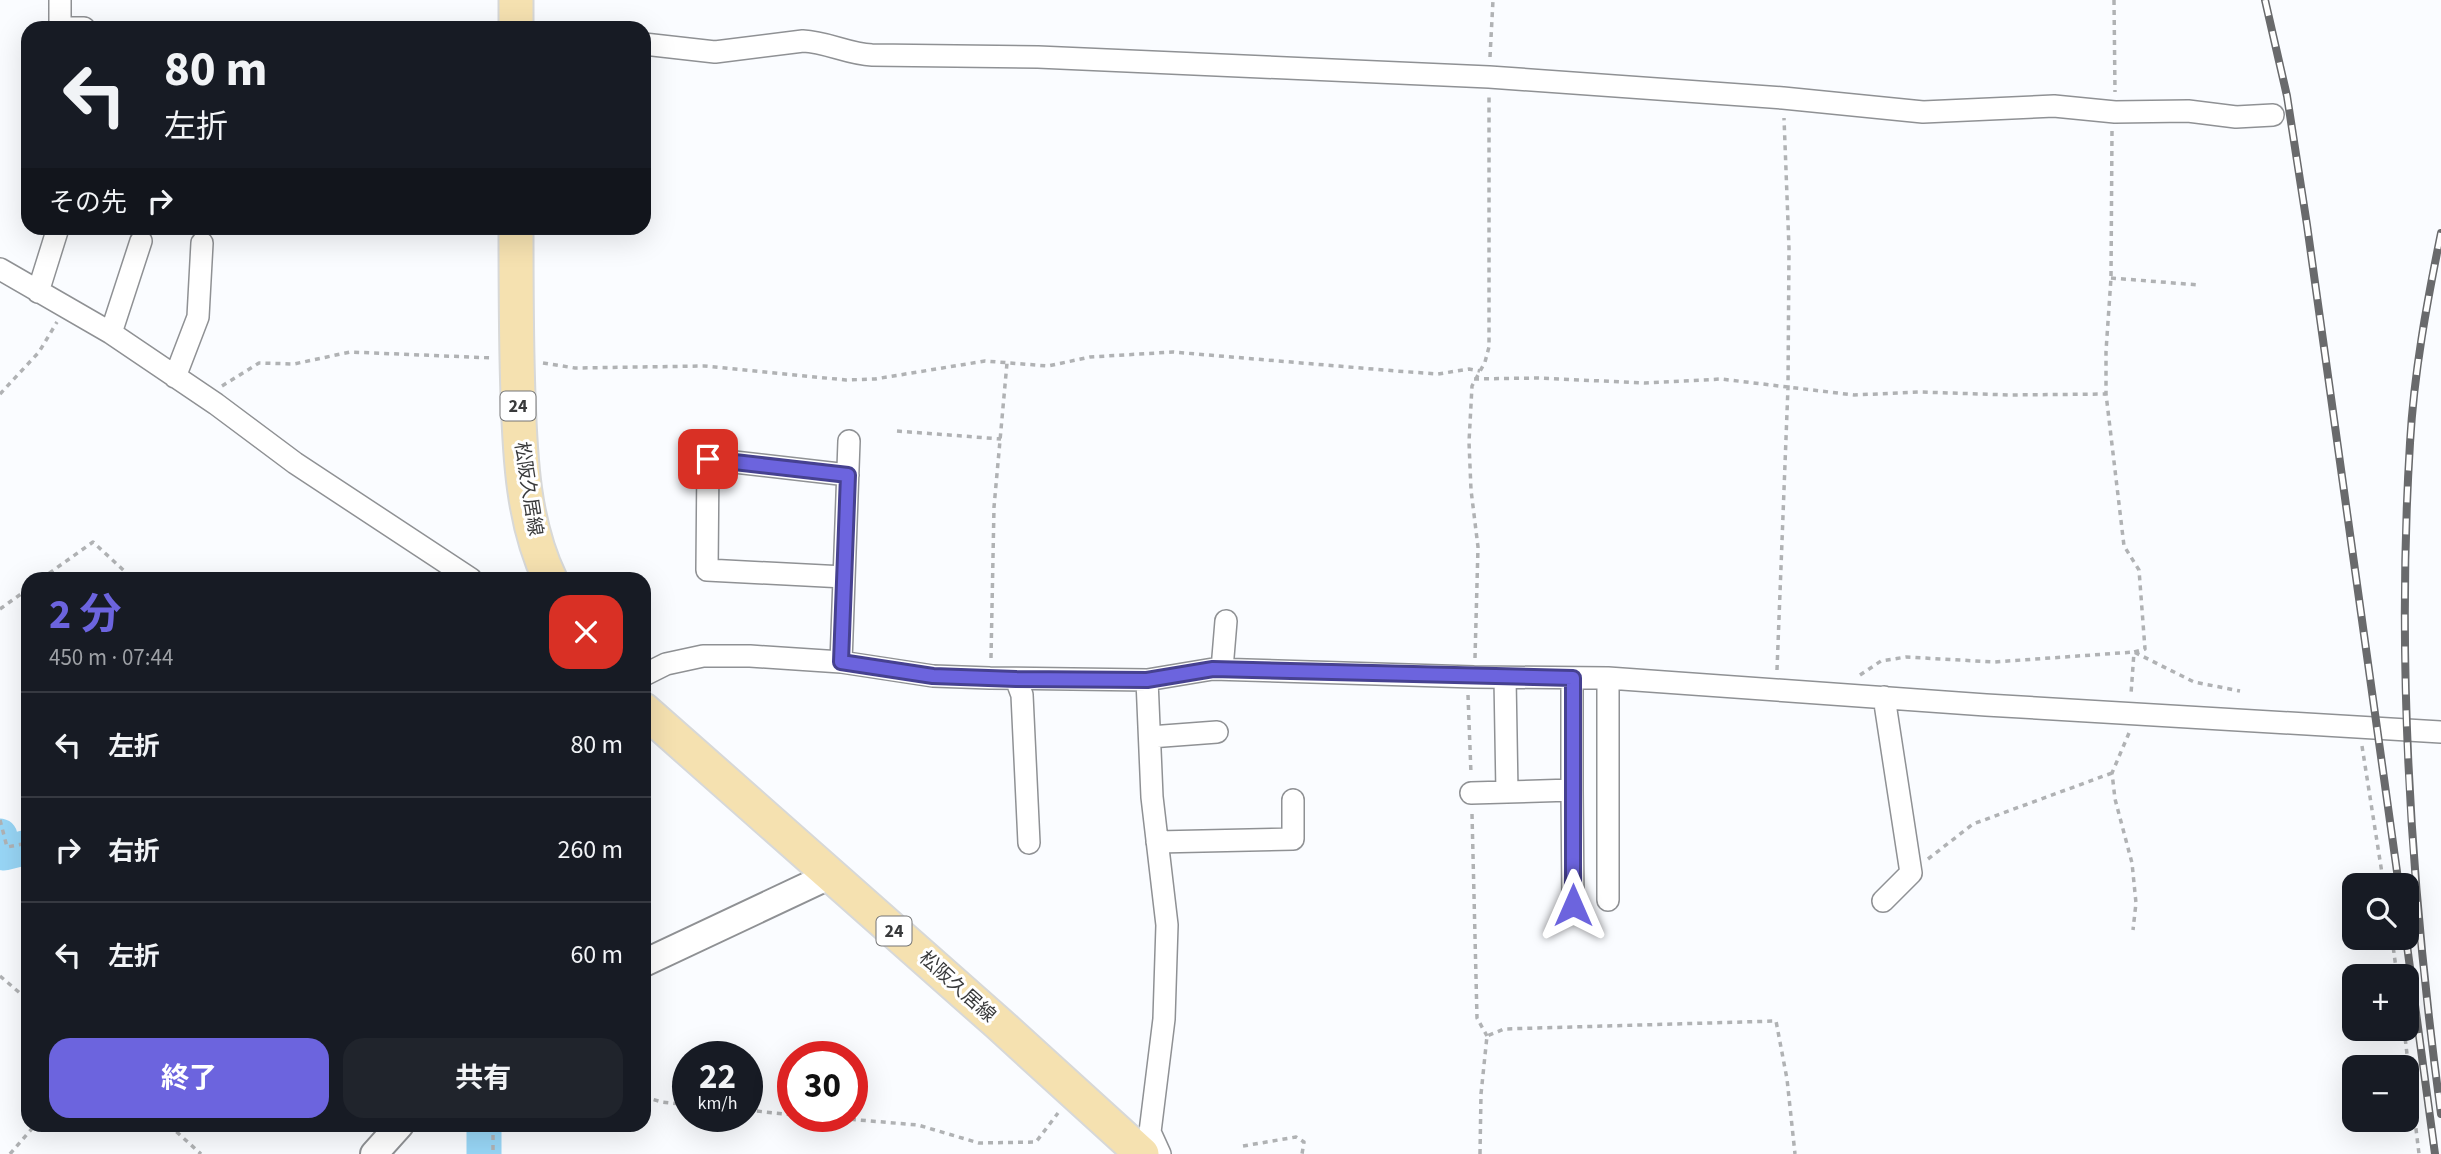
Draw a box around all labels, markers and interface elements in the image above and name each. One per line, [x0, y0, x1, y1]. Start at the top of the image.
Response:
text: 80 m [164, 35, 268, 105]
icon: left [49, 49, 140, 140]
text: 左折 [164, 104, 228, 150]
icon: right [141, 182, 179, 220]
text: その先 [49, 184, 127, 221]
road number: 24 [500, 392, 536, 420]
pin [678, 429, 738, 489]
street label: 松阪久居線 [507, 440, 549, 538]
icon: arrive [689, 440, 727, 478]
text: 2 分 [49, 585, 122, 645]
button: close [549, 595, 623, 669]
text: 450 m · 07:44 [49, 641, 173, 674]
icon: left [49, 726, 87, 764]
text: 80 m [570, 726, 623, 763]
text: 左折 [108, 728, 160, 765]
icon: right [49, 831, 87, 869]
text: 260 m [557, 831, 623, 868]
text: 右折 [108, 833, 160, 870]
position arrow [1536, 868, 1610, 942]
map controls [2342, 873, 2419, 1132]
button: search [2342, 873, 2419, 950]
road number: 24 [876, 916, 912, 946]
icon: left [49, 936, 87, 974]
text: 60 m [570, 936, 623, 973]
text: 左折 [108, 938, 160, 975]
street label: 松阪久居線 [913, 945, 1001, 1029]
button: + [2342, 964, 2419, 1041]
button: 終了 [49, 1038, 329, 1118]
button: 共有 [343, 1038, 623, 1118]
speed limit sign: 30 [777, 1041, 868, 1132]
text: 22 [699, 1052, 736, 1102]
button: − [2342, 1055, 2419, 1132]
text: km/h [698, 1091, 737, 1116]

